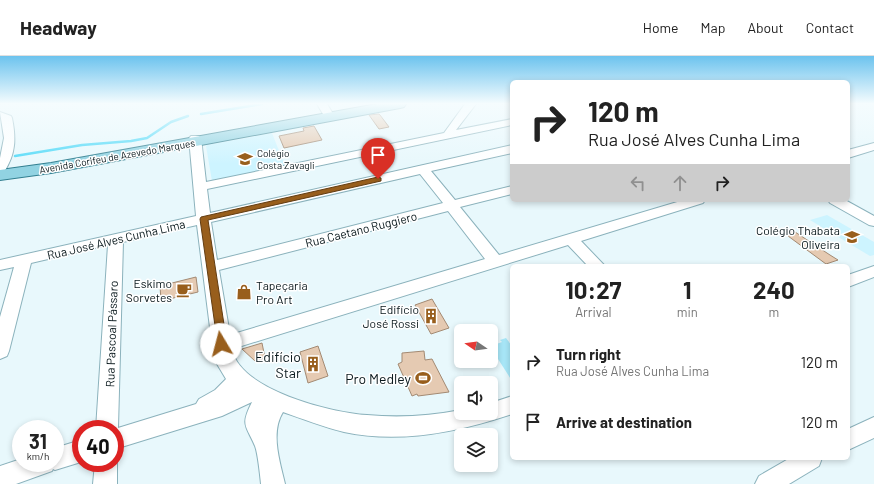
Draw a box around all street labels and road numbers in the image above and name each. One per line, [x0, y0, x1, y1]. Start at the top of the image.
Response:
street label: Avenida Corifeu de Azevedo Marques [38, 136, 196, 176]
street label: Rua Caetano Ruggiero [304, 208, 418, 250]
street label: Rua José Alves Cunha Lima [46, 216, 186, 262]
street label: Rua Pascoal Pássaro [102, 280, 120, 388]

